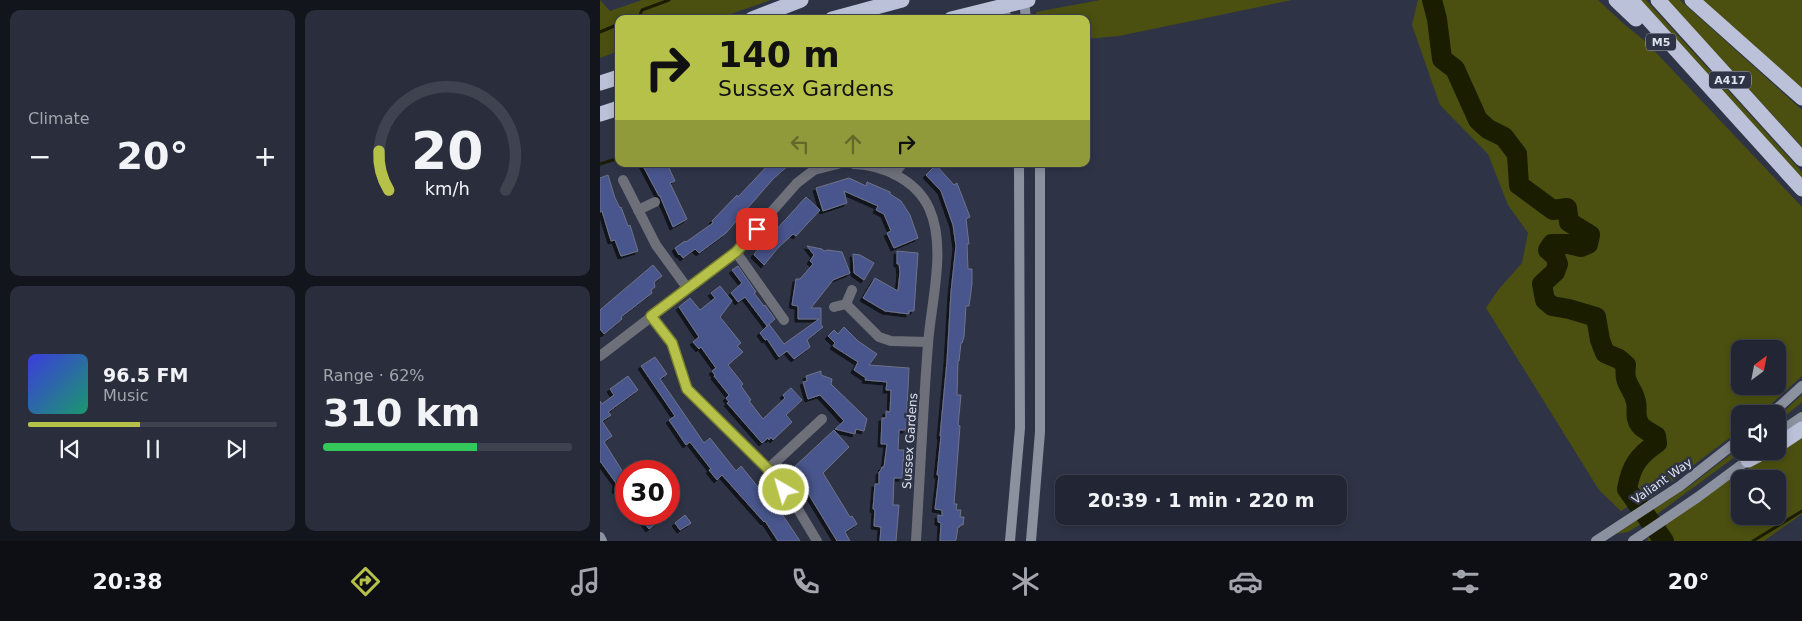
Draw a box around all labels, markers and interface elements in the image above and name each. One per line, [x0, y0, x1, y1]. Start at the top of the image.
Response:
road number: M5 [1646, 34, 1676, 51]
icon: right [635, 35, 700, 100]
text: 140 m [718, 35, 840, 75]
road number: A417 [1709, 72, 1751, 88]
text: Sussex Gardens [718, 76, 894, 101]
text: Climate [28, 109, 90, 128]
text: 20 [411, 121, 484, 181]
icon: left [786, 130, 814, 158]
icon: ahead [839, 130, 867, 158]
icon: right [892, 130, 920, 158]
text: 20° [117, 134, 188, 178]
text: − [28, 140, 51, 173]
text: + [254, 140, 277, 173]
text: km/h [425, 178, 470, 199]
pin [736, 208, 778, 250]
icon: arrive [743, 215, 771, 243]
north arrow [1731, 340, 1786, 395]
map controls [1731, 340, 1786, 525]
text: 96.5 FM [103, 364, 188, 386]
text: Range · 62% [323, 366, 425, 385]
text: Music [103, 386, 149, 405]
text: 310 km [323, 391, 480, 435]
street label: Sussex Gardens [900, 393, 920, 489]
button: sound [1731, 405, 1786, 460]
icon: previous [56, 435, 84, 463]
icon: pause [139, 435, 167, 463]
icon: next [222, 435, 250, 463]
street label: Valiant Way [1629, 455, 1695, 507]
speed limit sign: 30 [615, 460, 680, 525]
position arrow [757, 463, 809, 515]
button: search [1731, 470, 1786, 525]
text: 20:39 · 1 min · 220 m [1087, 489, 1315, 511]
icon: directions [348, 564, 383, 599]
icon: music [568, 564, 603, 599]
icon: phone [788, 564, 823, 599]
icon: climate [1008, 564, 1043, 599]
icon: car [1228, 564, 1263, 599]
icon: filters [1448, 564, 1483, 599]
text: 20:38 [93, 569, 163, 594]
text: 20° [1668, 569, 1709, 594]

